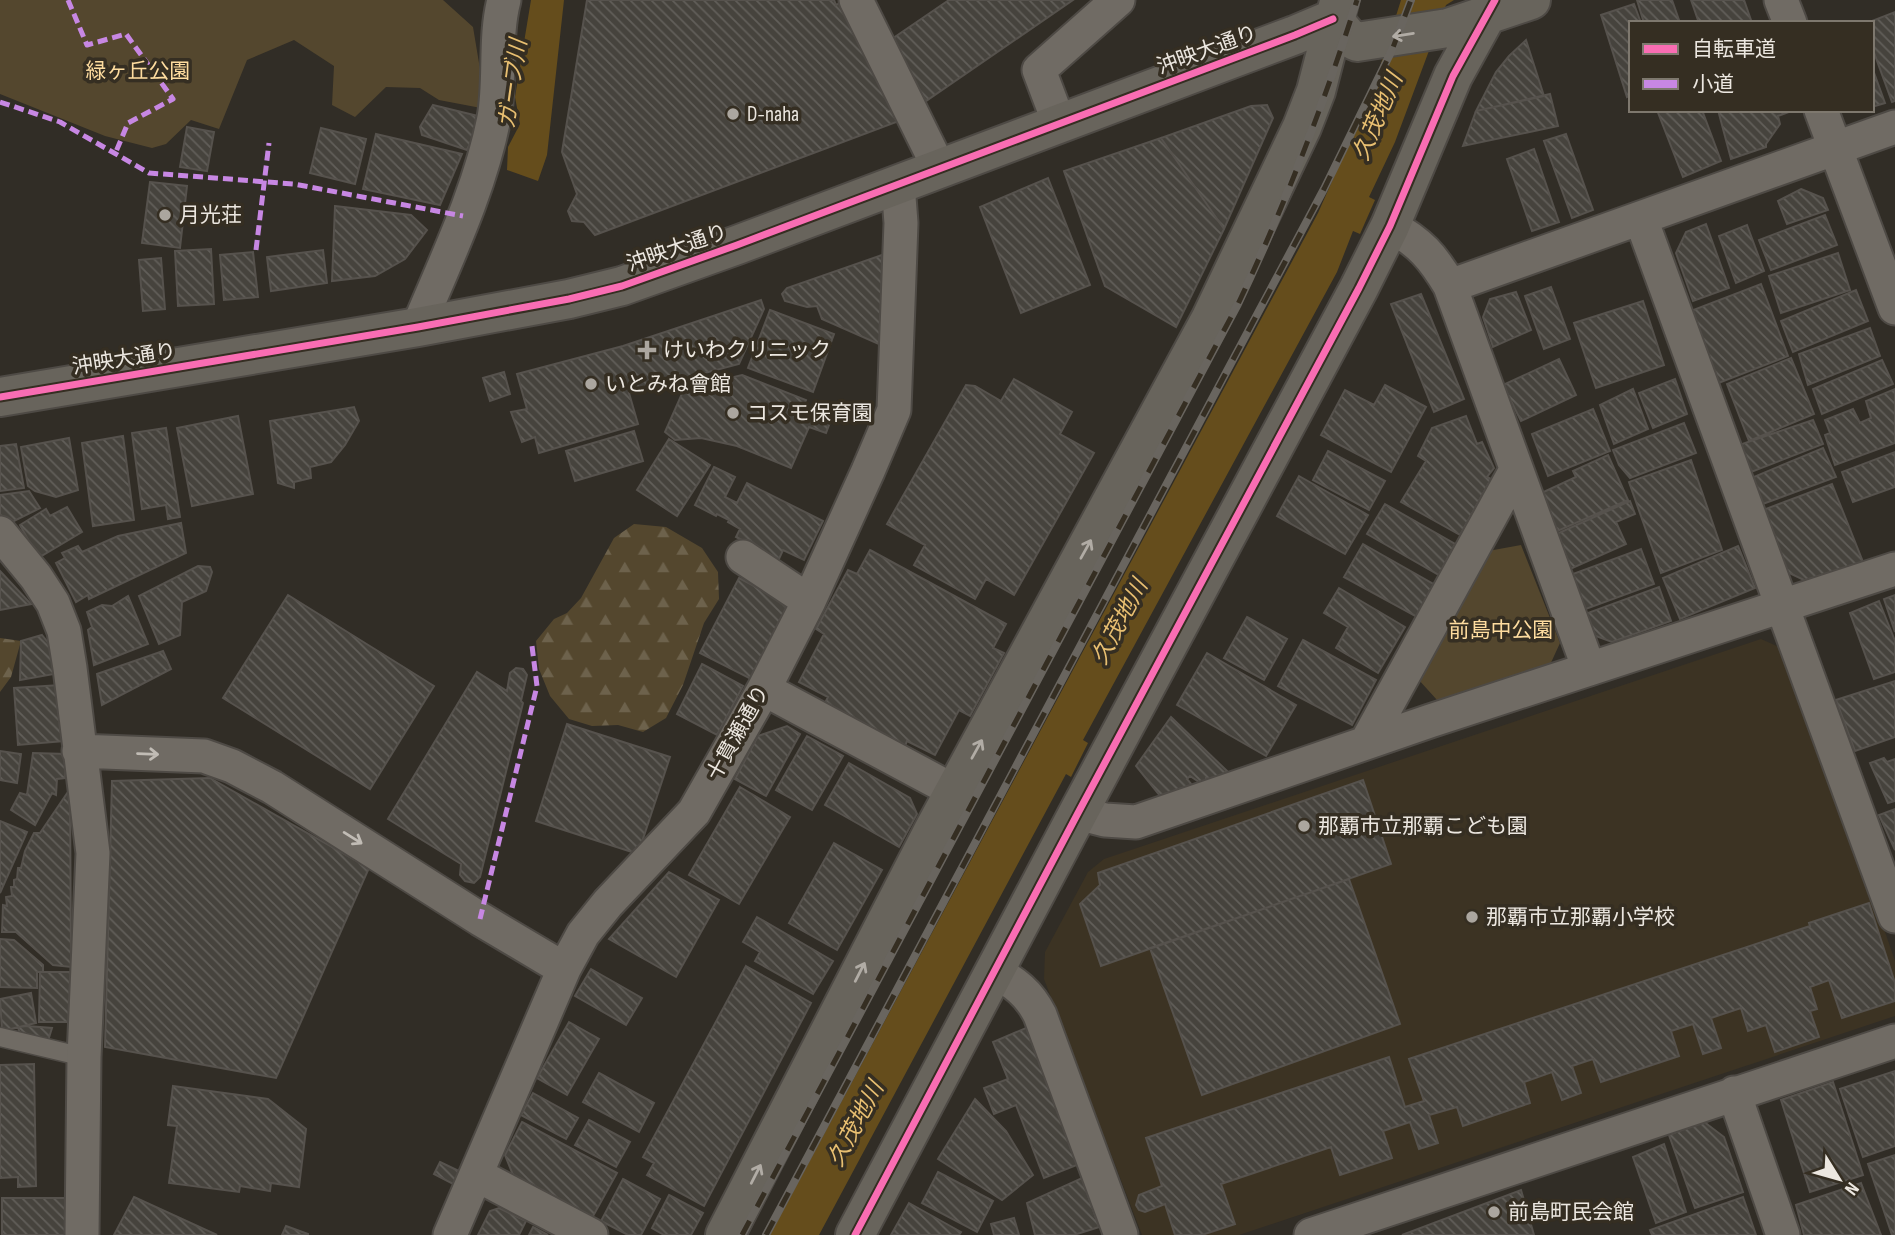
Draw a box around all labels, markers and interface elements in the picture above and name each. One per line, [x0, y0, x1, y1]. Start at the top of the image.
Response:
street label: 沖映大通り [1153, 20, 1261, 80]
legend [1629, 21, 1874, 112]
one-way arrow [1392, 29, 1415, 42]
water label: ガーブ川 [493, 34, 534, 131]
text: 自転車道 [1692, 37, 1776, 62]
park label: 緑ヶ丘公園 [86, 59, 191, 84]
water label: 久茂地川 [1347, 66, 1410, 165]
text: 小道 [1692, 72, 1734, 97]
place label: D-naha [747, 102, 799, 127]
marker: D-naha [725, 106, 741, 122]
place label: 月光荘 [179, 203, 242, 228]
marker: 月光荘 [157, 207, 173, 223]
street label: 沖映大通り [623, 219, 731, 277]
street label: 沖映大通り [70, 338, 178, 380]
place label: けいわクリニック [663, 338, 831, 363]
marker: けいわクリニック [637, 340, 657, 360]
place label: いとみね會館 [605, 372, 731, 397]
marker: いとみね會館 [583, 376, 599, 392]
place label: コスモ保育園 [747, 401, 873, 426]
marker: コスモ保育園 [725, 405, 741, 421]
one-way arrow [1079, 540, 1093, 560]
water label: 久茂地川 [1086, 572, 1155, 669]
park label: 前島中公園 [1449, 618, 1554, 643]
street label: 十貫瀬通り [702, 681, 774, 785]
one-way arrow [971, 739, 984, 760]
one-way arrow [136, 747, 159, 760]
place label: 那覇市立那覇こども園 [1318, 814, 1528, 839]
marker: 那覇市立那覇こども園 [1296, 818, 1312, 834]
one-way arrow [343, 831, 362, 846]
place label: 那覇市立那覇小学校 [1486, 905, 1675, 930]
marker: 那覇市立那覇小学校 [1464, 909, 1480, 925]
one-way arrow [854, 962, 868, 983]
water label: 久茂地川 [822, 1074, 891, 1171]
north arrow [1804, 1144, 1874, 1214]
one-way arrow [750, 1164, 763, 1185]
text: N [1839, 1177, 1864, 1199]
place label: 前島町民会館 [1508, 1200, 1634, 1225]
marker: 前島町民会館 [1486, 1204, 1502, 1220]

